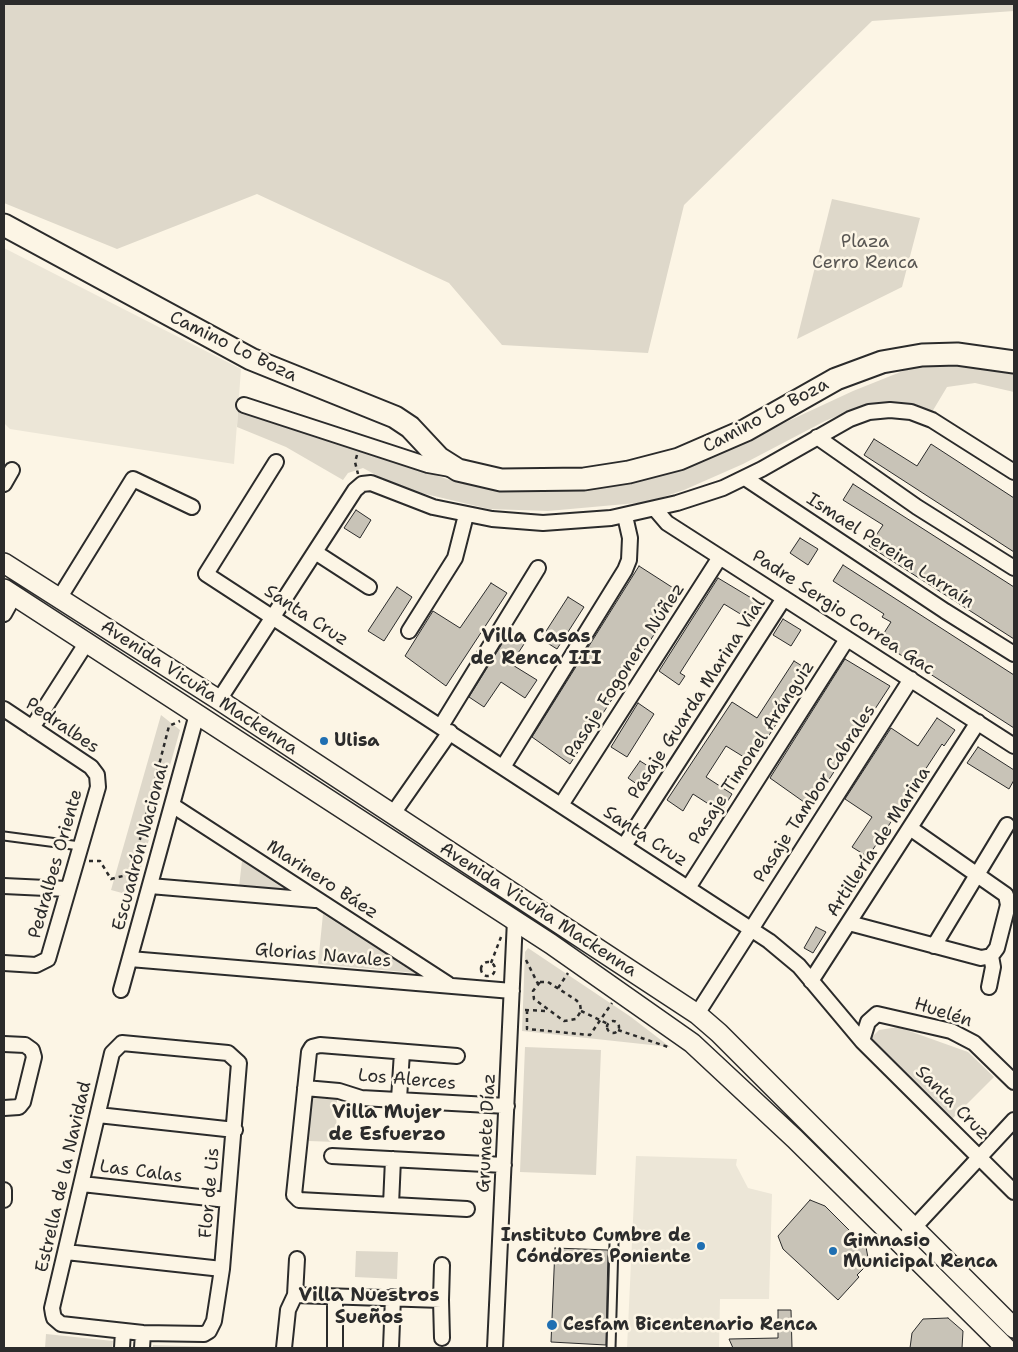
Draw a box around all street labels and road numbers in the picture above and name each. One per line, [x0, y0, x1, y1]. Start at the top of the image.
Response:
street label: Camino Lo Boza [166, 307, 300, 387]
street label: Camino Lo Boza [700, 374, 832, 458]
street label: Ismael Pereira Larraín [802, 489, 978, 613]
street label: Padre Sergio Correa Gac [748, 546, 938, 680]
street label: Pasaje Fogonero Núñez [560, 579, 690, 763]
street label: Santa Cruz [260, 581, 352, 651]
street label: Pasaje Guarda Marina Vial [624, 594, 770, 804]
street label: Avenida Vicuña Mackenna [96, 616, 302, 760]
street label: Pasaje Timonel Aránguiz [684, 657, 820, 849]
street label: Pedralbes [21, 693, 103, 759]
street label: Pasaje Tambor Cabrales [749, 701, 881, 887]
street label: Escuadrón Nacional [108, 761, 174, 933]
street label: Artillería de Marina [822, 763, 936, 921]
street label: Pedralbes Oriente [24, 787, 88, 941]
street label: Santa Cruz [599, 802, 691, 872]
street label: Marinero Báez [262, 836, 382, 924]
street label: Avenida Vicuña Mackenna [435, 838, 641, 982]
street label: Glorias Navales [254, 939, 392, 973]
street label: Huelén [911, 994, 975, 1032]
street label: Santa Cruz [910, 1061, 994, 1145]
street label: Los Alerces [357, 1065, 457, 1095]
street label: Grumete Díaz [473, 1073, 501, 1193]
street label: Estrella de la Navidad [32, 1079, 96, 1275]
street label: Flor de Lis [195, 1147, 225, 1239]
street label: Las Calas [98, 1156, 184, 1188]

